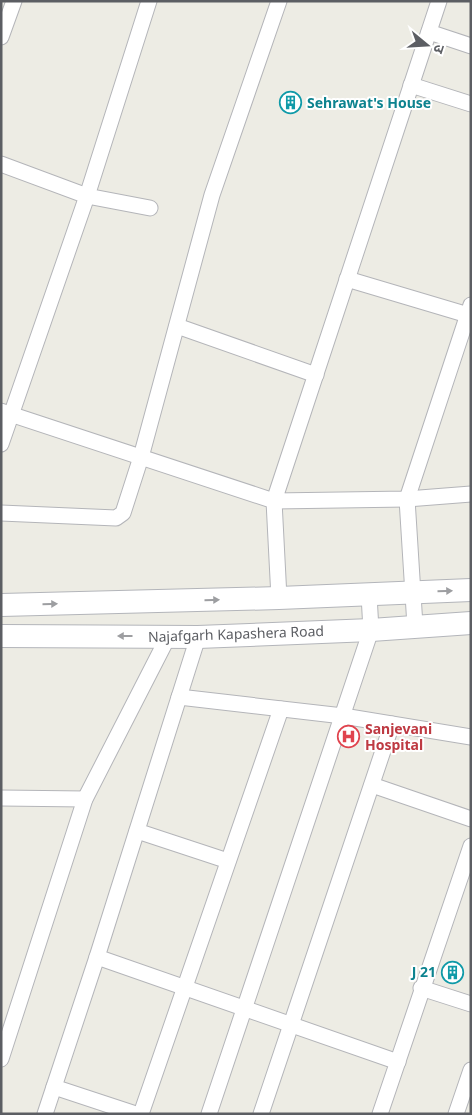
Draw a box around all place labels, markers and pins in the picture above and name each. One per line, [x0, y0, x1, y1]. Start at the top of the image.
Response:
building icon: Sehrawat's House [279, 91, 303, 115]
place label: Sehrawat's House [307, 93, 431, 112]
place label: Sanjevani Hospital [365, 719, 432, 754]
hospital icon: Sanjevani Hospital [337, 725, 361, 749]
building icon: J 21 [440, 960, 464, 984]
place label: J 21 [410, 962, 436, 981]

